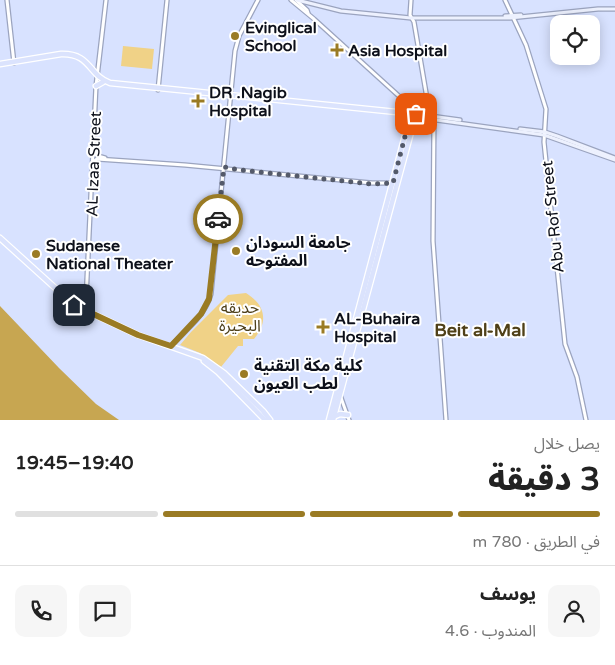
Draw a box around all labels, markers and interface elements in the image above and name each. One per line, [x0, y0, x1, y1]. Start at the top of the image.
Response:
map controls [550, 15, 600, 65]
button: locate [550, 15, 600, 65]
place label: Evinglical School [245, 18, 317, 56]
marker: Evinglical School [229, 30, 241, 42]
place label: Asia Hospital [348, 41, 447, 61]
marker: Asia Hospital [330, 43, 344, 57]
place label: DR .Nagib Hospital [209, 83, 287, 121]
pin [395, 93, 437, 135]
marker: DR .Nagib Hospital [191, 94, 205, 108]
icon: bag [402, 100, 430, 128]
street label: AL Izaa Street [82, 111, 106, 217]
street label: Abu Rof Street [537, 160, 569, 274]
courier [193, 194, 243, 244]
icon: car [204, 205, 232, 233]
place label: جامعة السودان المفتوحه [246, 233, 351, 271]
place label: Sudanese National Theater [46, 236, 174, 274]
marker: جامعة السودان المفتوحه [230, 245, 242, 257]
marker: Sudanese National Theater [30, 248, 42, 260]
pin [53, 284, 95, 326]
icon: home [60, 291, 88, 319]
park label: حديقه البحيرة [219, 298, 261, 336]
place label: AL-Buhaira Hospital [334, 309, 420, 347]
district label: Beit al-Mal [434, 319, 526, 341]
marker: AL-Buhaira Hospital [316, 320, 330, 334]
place label: كلية مكة التقنية لطب العيون [254, 356, 363, 394]
marker: كلية مكة التقنية لطب العيون [238, 368, 250, 380]
text: يصل خلال [534, 434, 600, 454]
text: 19:40–19:45 [15, 452, 133, 474]
text: 3 دقيقة [488, 461, 600, 499]
text: في الطريق · 780 m [473, 532, 600, 552]
text: يوسف [480, 583, 536, 605]
button: phone [15, 585, 67, 637]
button: chat [79, 585, 131, 637]
button: person [548, 585, 600, 637]
text: المندوب · 4.6 [445, 621, 536, 641]

